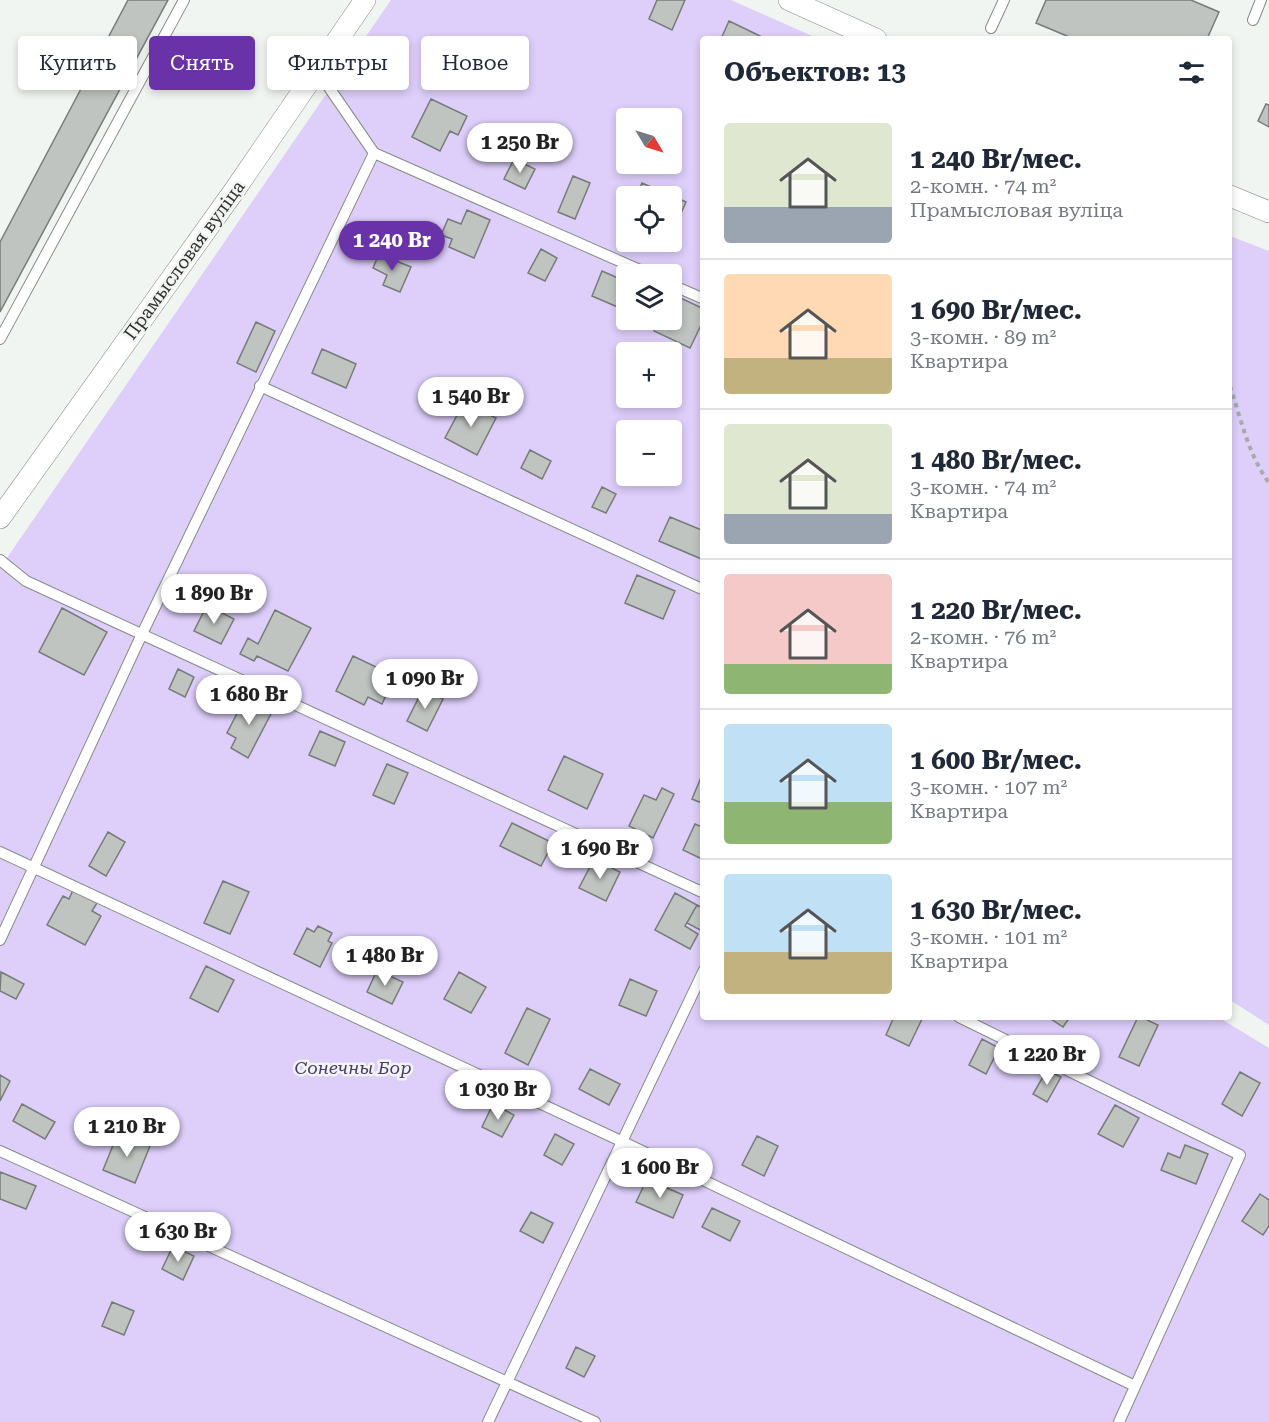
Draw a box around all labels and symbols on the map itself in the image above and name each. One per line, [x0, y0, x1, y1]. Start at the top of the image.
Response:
north arrow [616, 108, 682, 174]
pin: 1 250 Br [458, 123, 582, 174]
street label: Прамысловая вуліца [119, 176, 249, 344]
pin: 1 240 Br [330, 221, 454, 272]
pin: 1 540 Br [409, 377, 533, 428]
pin: 1 890 Br [152, 574, 276, 625]
pin: 1 090 Br [363, 659, 487, 710]
pin: 1 680 Br [187, 675, 311, 726]
pin: 1 690 Br [538, 829, 662, 880]
pin: 1 480 Br [323, 936, 447, 987]
pin: 1 220 Br [985, 1035, 1109, 1086]
park label: Сонечны Бор [295, 1057, 411, 1078]
pin: 1 030 Br [436, 1070, 560, 1121]
pin: 1 210 Br [65, 1107, 189, 1158]
pin: 1 600 Br [598, 1148, 722, 1199]
pin: 1 630 Br [116, 1212, 240, 1263]

